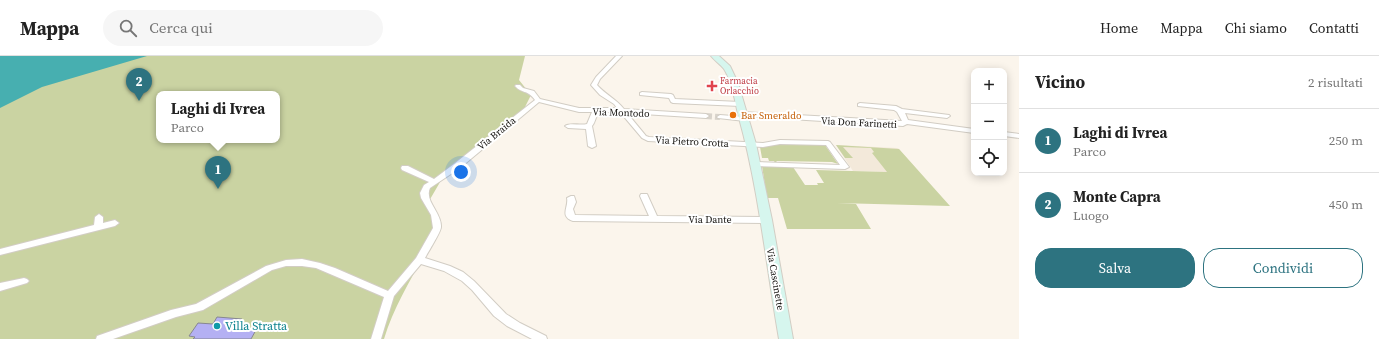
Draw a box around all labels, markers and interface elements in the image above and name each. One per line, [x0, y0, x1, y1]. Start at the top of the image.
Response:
search box [103, 10, 383, 46]
text: Mappa [20, 15, 79, 41]
icon: search [117, 17, 139, 39]
text: Cerca qui [149, 17, 213, 38]
text: Home [1100, 18, 1138, 38]
text: Mappa [1160, 18, 1203, 38]
text: Chi siamo [1225, 18, 1287, 38]
text: Contatti [1309, 18, 1359, 38]
pin: 2 [126, 68, 152, 101]
map controls [971, 68, 1007, 176]
button: + [971, 68, 1007, 104]
text: Vicino [1035, 70, 1085, 94]
text: 2 risultati [1308, 74, 1363, 91]
place label: Farmacia Orlacchio [720, 75, 759, 97]
marker: Farmacia Orlacchio [707, 81, 717, 91]
popup [156, 91, 280, 143]
text: Laghi di Ivrea [171, 98, 265, 119]
button: − [971, 104, 1007, 140]
street label: Via Montodo [592, 105, 650, 120]
place label: Bar Smeraldo [741, 109, 802, 122]
marker: Bar Smeraldo [728, 110, 738, 120]
street label: Via Braida [474, 113, 519, 153]
street label: Via Don Farinetti [821, 114, 897, 131]
text: Parco [171, 119, 204, 136]
text: Laghi di Ivrea [1073, 122, 1167, 143]
text: 1 [1044, 132, 1052, 149]
text: 250 m [1329, 132, 1363, 149]
street label: Via Pietro Crotta [655, 133, 730, 150]
button: locate [971, 140, 1007, 176]
text: Parco [1073, 143, 1106, 160]
pin: 1 [205, 156, 231, 189]
your location [451, 162, 471, 182]
text: Monte Capra [1073, 186, 1161, 207]
text: 2 [1044, 196, 1052, 213]
text: 450 m [1329, 196, 1363, 213]
text: Luogo [1073, 207, 1109, 224]
street label: Via Dante [688, 213, 732, 226]
street label: Via Cascinette [764, 247, 787, 311]
button: Salva [1035, 248, 1195, 288]
button: Condividi [1203, 248, 1363, 288]
place label: Villa Stratta [225, 318, 288, 334]
marker: Villa Stratta [212, 321, 222, 331]

